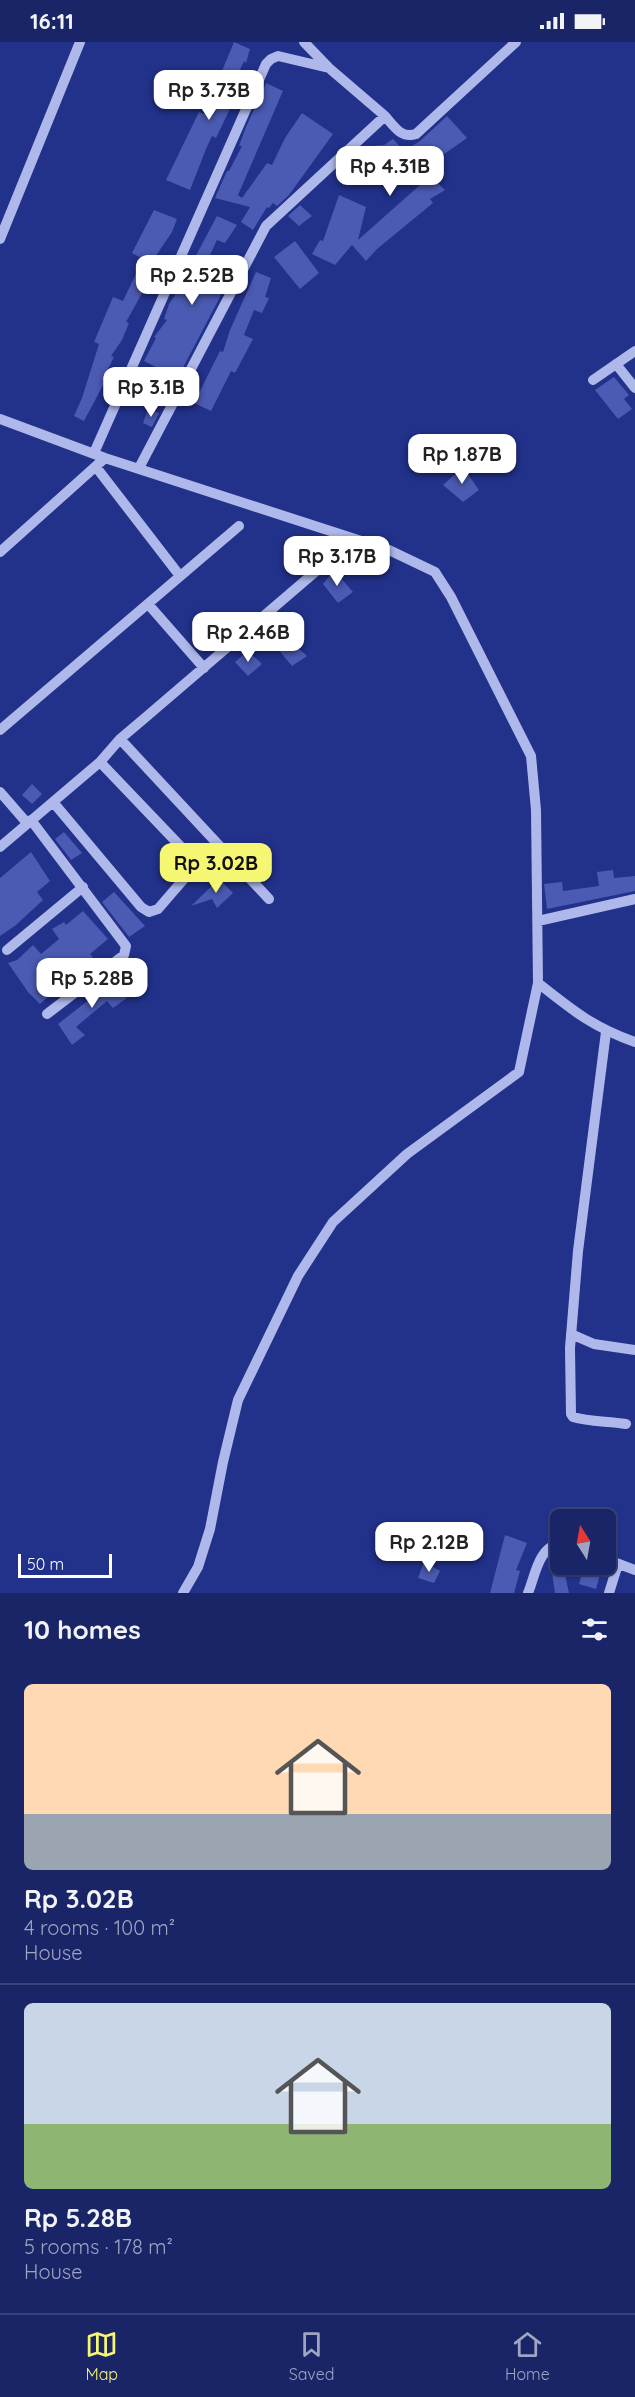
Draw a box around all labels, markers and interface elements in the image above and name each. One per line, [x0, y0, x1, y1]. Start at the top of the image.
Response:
text: 16:11 [30, 7, 74, 35]
pin: Rp 3.73B [147, 70, 271, 121]
text: Rp 3.73B [168, 77, 250, 102]
pin: Rp 4.31B [328, 146, 452, 197]
text: Rp 4.31B [350, 153, 430, 178]
pin: Rp 2.52B [130, 255, 254, 306]
text: Rp 2.52B [150, 262, 234, 287]
pin: Rp 3.1B [96, 367, 206, 418]
text: Rp 3.1B [117, 374, 185, 399]
pin: Rp 1.87B [400, 434, 524, 485]
text: Rp 1.87B [422, 441, 502, 466]
pin: Rp 3.17B [275, 536, 399, 587]
text: Rp 3.17B [298, 543, 376, 568]
pin: Rp 2.46B [186, 612, 310, 663]
text: Rp 2.46B [206, 619, 290, 644]
pin: Rp 3.02B [154, 843, 278, 894]
text: Rp 3.02B [174, 850, 258, 875]
pin: Rp 5.28B [30, 958, 154, 1009]
text: Rp 5.28B [50, 965, 134, 990]
north arrow [550, 1509, 616, 1575]
map controls [550, 1509, 616, 1575]
pin: Rp 2.12B [367, 1522, 491, 1573]
text: Rp 2.12B [389, 1529, 469, 1554]
scale bar [18, 1551, 112, 1578]
text: 50 m [27, 1554, 64, 1574]
text: 10 homes [24, 1613, 141, 1646]
icon: filters [578, 1613, 611, 1646]
icon: home [264, 1723, 372, 1831]
text: Rp 3.02B [24, 1882, 134, 1915]
text: 4 rooms · 100 m² [24, 1915, 175, 1940]
text: House [24, 1940, 83, 1965]
icon: home [264, 2042, 372, 2150]
text: Rp 5.28B [24, 2201, 132, 2234]
text: 5 rooms · 178 m² [24, 2234, 173, 2259]
text: House [24, 2259, 83, 2284]
tab: Map [85, 2328, 118, 2384]
tab: Saved [289, 2328, 334, 2384]
tab: Home [505, 2328, 550, 2384]

